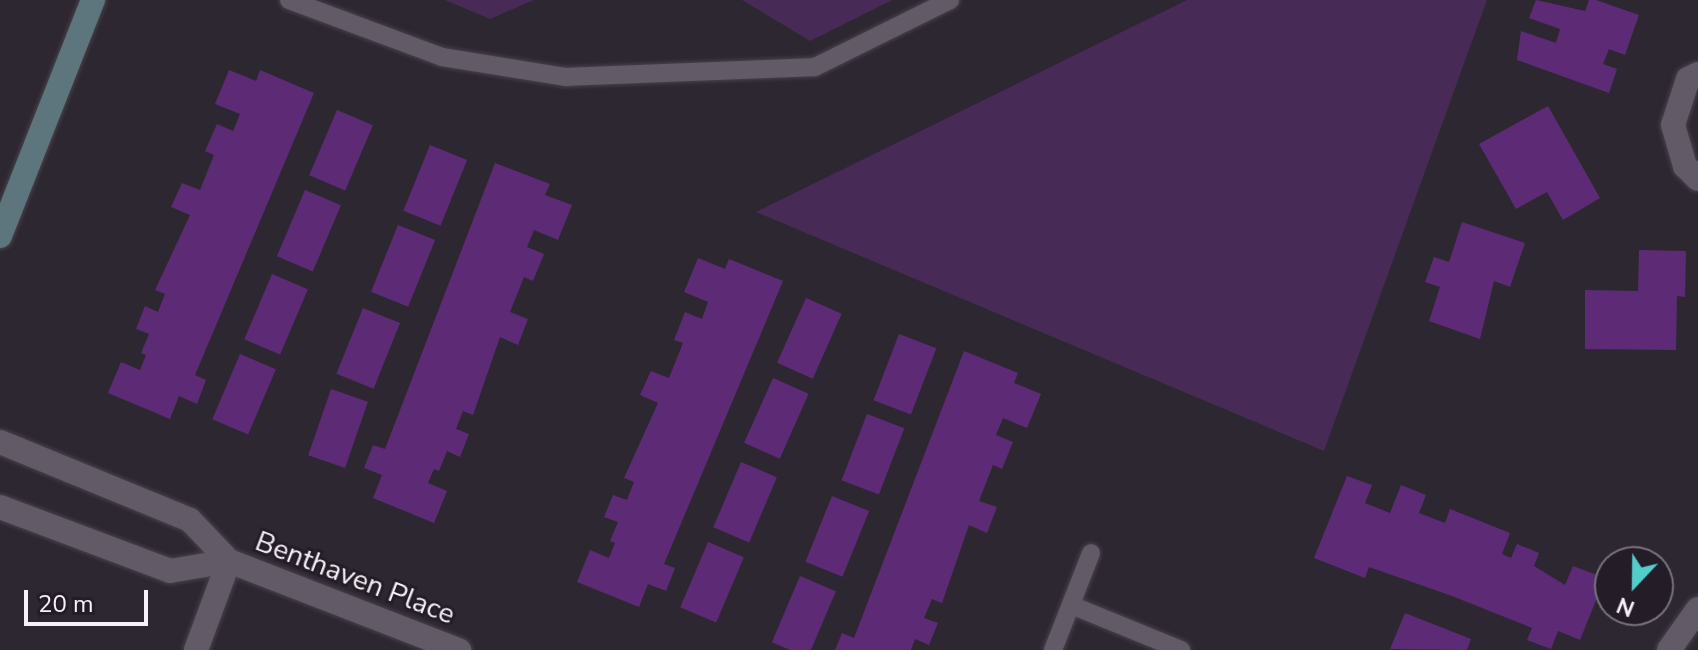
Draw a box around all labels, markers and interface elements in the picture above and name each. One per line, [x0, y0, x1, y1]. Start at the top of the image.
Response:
street label: Benthaven Place [251, 525, 459, 631]
north arrow [1594, 546, 1674, 626]
scale bar [28, 574, 152, 624]
text: 20 m [38, 588, 94, 620]
text: N [1613, 589, 1639, 623]

